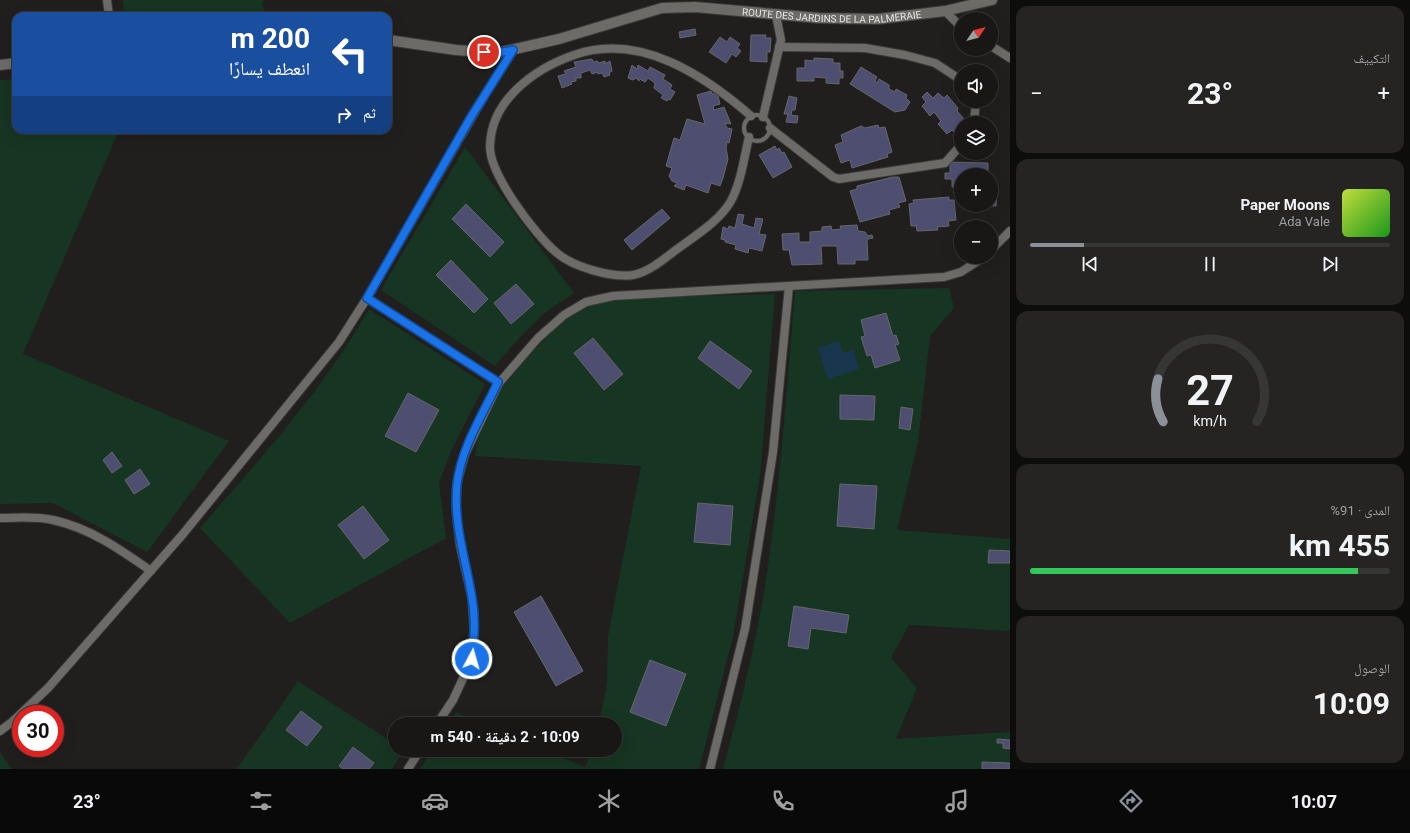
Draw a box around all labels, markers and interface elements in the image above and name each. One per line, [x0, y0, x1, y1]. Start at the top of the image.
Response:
street label: ROUTE DES JARDINS DE LA PALMERAIE [741, 6, 922, 25]
north arrow [954, 12, 998, 56]
map controls [954, 12, 998, 264]
text: 200 m [231, 22, 310, 55]
icon: left [324, 28, 376, 80]
pin [467, 35, 501, 69]
icon: arrive [473, 41, 495, 63]
text: التكييف [1354, 51, 1390, 66]
text: انعطف يسارًا [229, 58, 310, 79]
button: sound [954, 64, 998, 108]
text: 23° [1187, 76, 1233, 111]
text: − [1030, 81, 1043, 106]
text: + [1378, 81, 1390, 106]
icon: right [333, 104, 355, 126]
text: ثم [363, 104, 376, 122]
button: layers [954, 116, 998, 160]
button: + [954, 168, 998, 212]
text: Paper Moons [1240, 196, 1330, 214]
text: Ada Vale [1279, 214, 1330, 229]
button: − [954, 220, 998, 264]
icon: previous [1079, 253, 1101, 275]
icon: pause [1199, 253, 1221, 275]
icon: next [1319, 253, 1341, 275]
text: 27 [1186, 366, 1234, 415]
text: km/h [1193, 413, 1227, 429]
text: المدى · 91% [1331, 503, 1390, 518]
text: 455 km [1289, 528, 1390, 563]
position arrow [451, 638, 493, 680]
text: الوصول [1354, 661, 1390, 676]
text: 10:09 [1313, 686, 1390, 721]
speed limit sign: 30 [12, 705, 64, 757]
text: 10:09 · 2 دقيقة · 540 m [430, 728, 580, 746]
icon: filters [247, 787, 275, 815]
icon: car [421, 787, 449, 815]
icon: climate [595, 787, 623, 815]
icon: phone [769, 787, 797, 815]
icon: music [943, 787, 971, 815]
icon: directions [1117, 787, 1145, 815]
text: 23° [73, 791, 101, 812]
text: 10:07 [1291, 791, 1337, 812]

